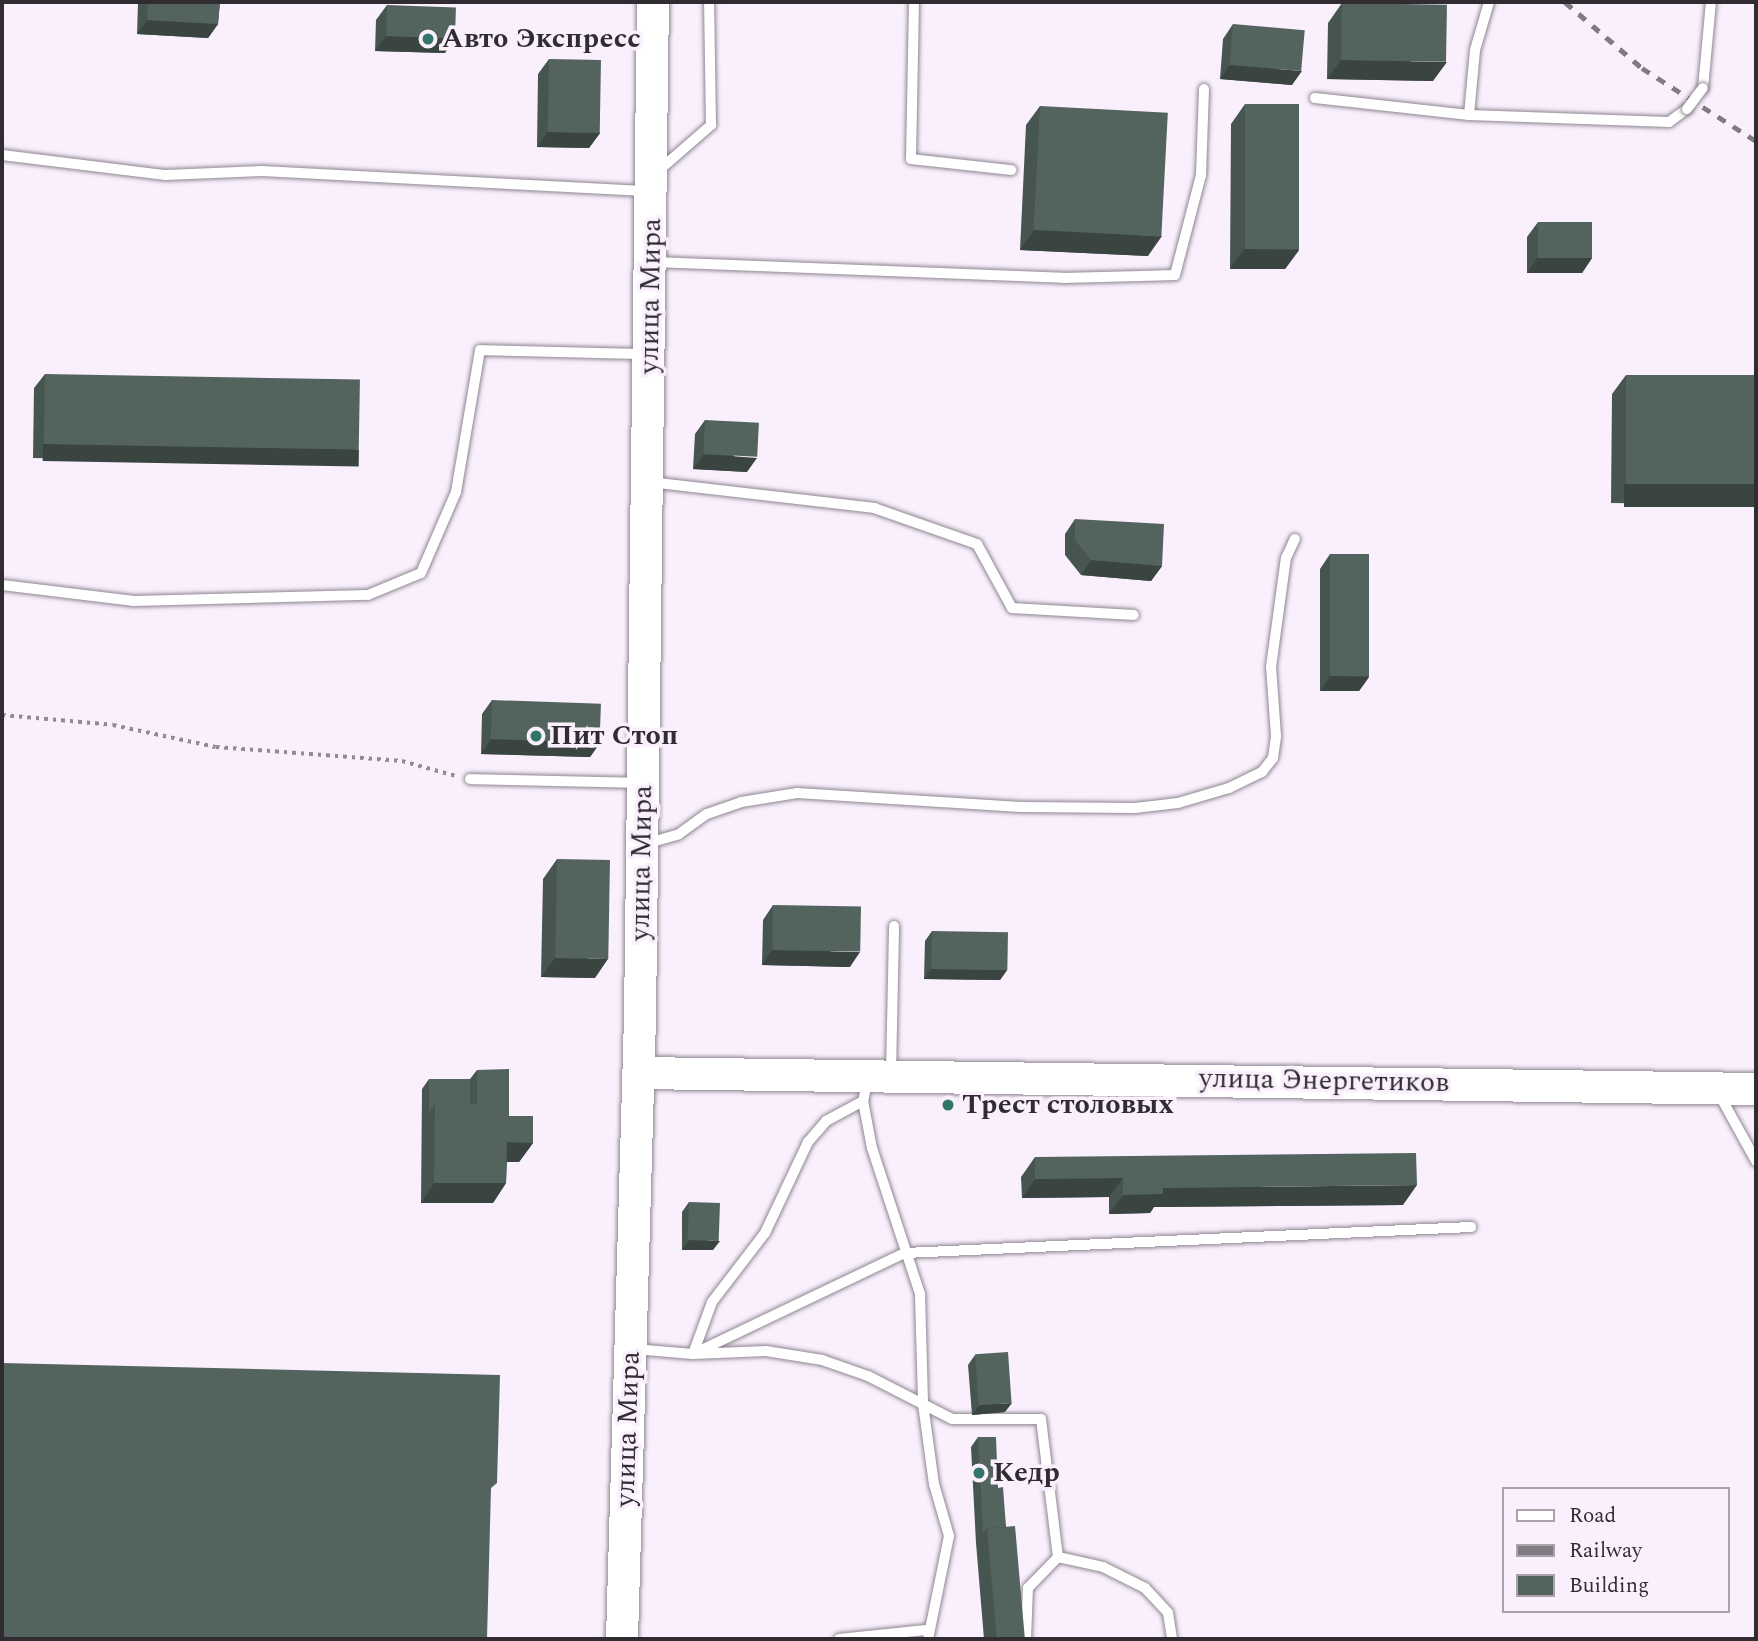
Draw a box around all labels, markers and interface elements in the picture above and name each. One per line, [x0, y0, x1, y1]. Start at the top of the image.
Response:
place label: Авто Экспресс [442, 22, 641, 56]
marker: Авто Экспресс [420, 31, 436, 47]
street label: улица Мира [633, 218, 669, 374]
place label: Пит Стоп [550, 719, 678, 753]
marker: Пит Стоп [528, 728, 544, 744]
street label: улица Мира [624, 785, 660, 941]
street label: улица Энергетиков [1199, 1062, 1449, 1100]
place label: Трест столовых [962, 1088, 1174, 1122]
marker: Трест столовых [940, 1097, 956, 1113]
street label: улица Мира [608, 1351, 648, 1507]
place label: Кедр [993, 1456, 1060, 1490]
marker: Кедр [971, 1465, 987, 1481]
legend [1502, 1487, 1730, 1613]
text: Road [1569, 1500, 1616, 1532]
text: Railway [1569, 1535, 1642, 1567]
text: Building [1569, 1570, 1649, 1602]

